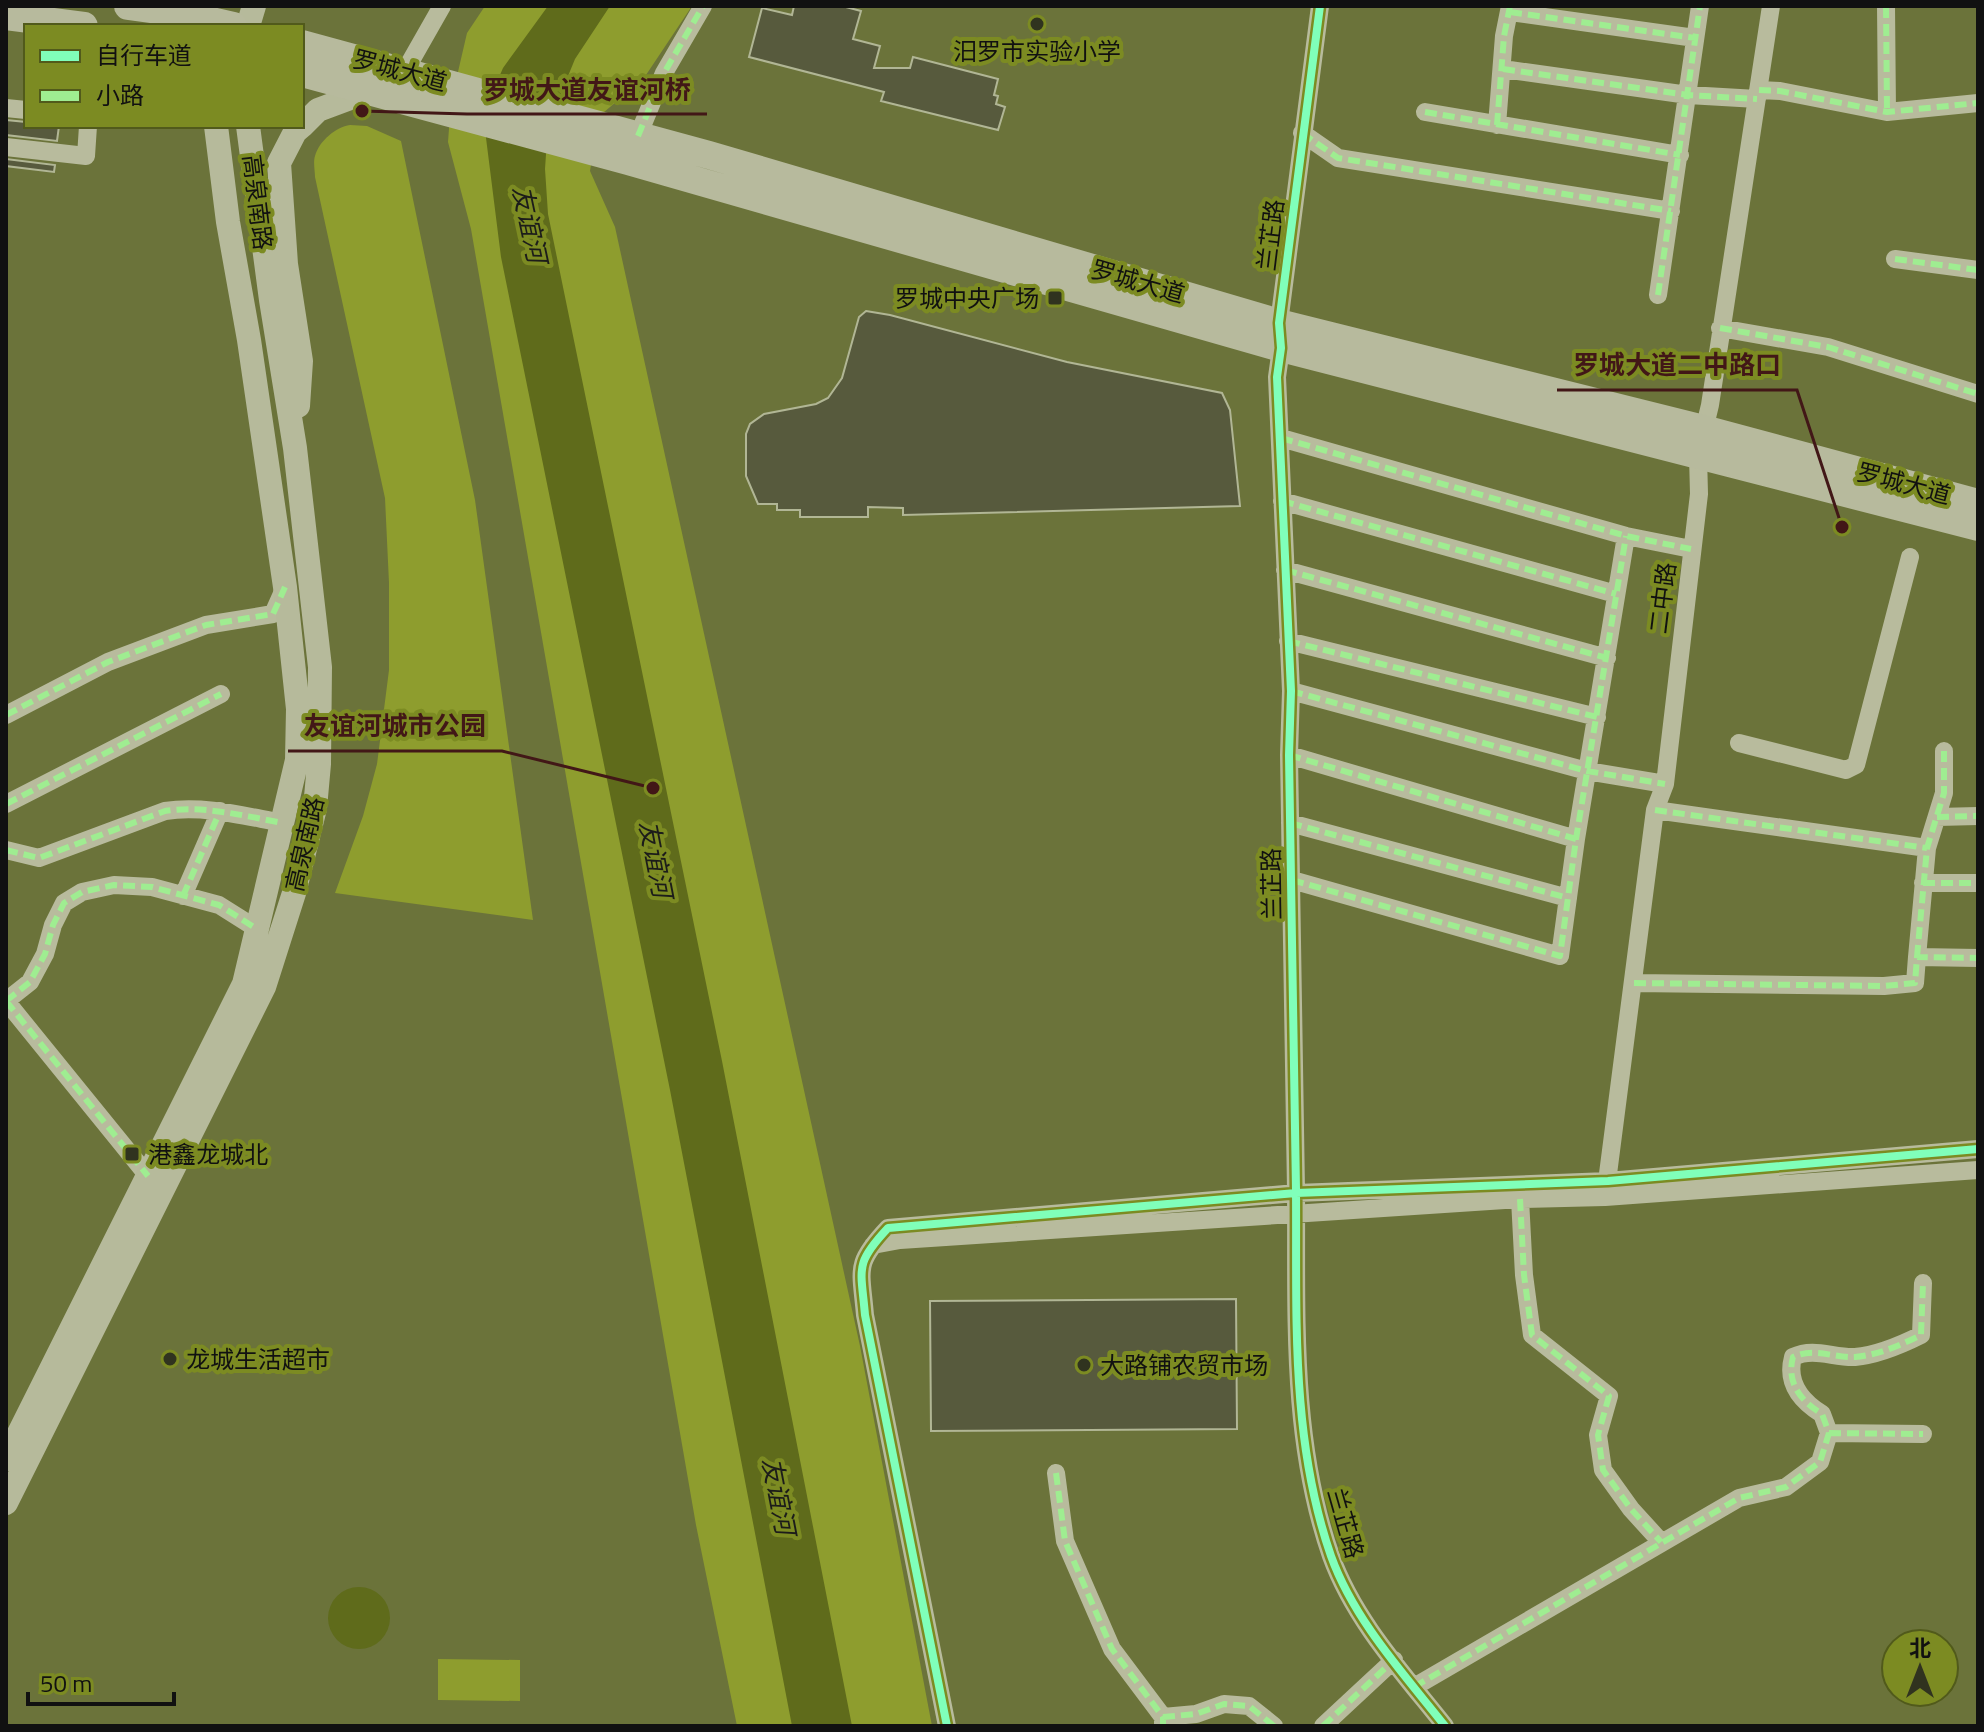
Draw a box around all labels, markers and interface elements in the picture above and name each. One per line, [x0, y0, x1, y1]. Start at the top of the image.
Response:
marker: 汨罗市实验小学 [1028, 15, 1046, 33]
legend [24, 24, 304, 128]
place label: 汨罗市实验小学 [953, 33, 1121, 69]
text: 自行车道 [96, 37, 192, 73]
street label: 罗城大道 [349, 40, 451, 100]
callout: 罗城大道友谊河桥 [467, 64, 707, 114]
text: 罗城大道友谊河桥 [483, 70, 691, 109]
text: 小路 [96, 77, 144, 113]
street label: 高泉南路 [234, 152, 282, 252]
water label: 友谊河 [503, 182, 558, 271]
street label: 兰芷路 [1248, 197, 1292, 273]
street label: 罗城大道 [1087, 250, 1189, 312]
place label: 罗城中央广场 [895, 280, 1039, 316]
marker: 罗城中央广场 [1046, 289, 1064, 307]
callout: 罗城大道二中路口 [1557, 340, 1797, 390]
text: 罗城大道二中路口 [1573, 345, 1781, 384]
street label: 罗城大道 [1853, 453, 1955, 513]
street label: 二中路 [1640, 560, 1684, 636]
callout: 友谊河城市公园 [288, 701, 502, 751]
text: 友谊河城市公园 [304, 706, 486, 745]
street label: 高泉南路 [276, 793, 332, 895]
water label: 友谊河 [629, 817, 684, 906]
street label: 兰芷路 [1252, 848, 1290, 920]
place label: 港鑫龙城北 [148, 1136, 268, 1172]
marker: 港鑫龙城北 [123, 1145, 141, 1163]
place label: 龙城生活超市 [186, 1341, 330, 1377]
place label: 大路铺农贸市场 [1100, 1347, 1268, 1383]
marker: 龙城生活超市 [161, 1350, 179, 1368]
marker: 大路铺农贸市场 [1075, 1356, 1093, 1374]
water label: 友谊河 [752, 1454, 807, 1543]
street label: 兰芷路 [1319, 1483, 1373, 1563]
north arrow [1880, 1628, 1960, 1708]
text: 北 [1909, 1631, 1931, 1665]
scale bar [28, 1656, 174, 1706]
text: 50 m [40, 1665, 92, 1701]

